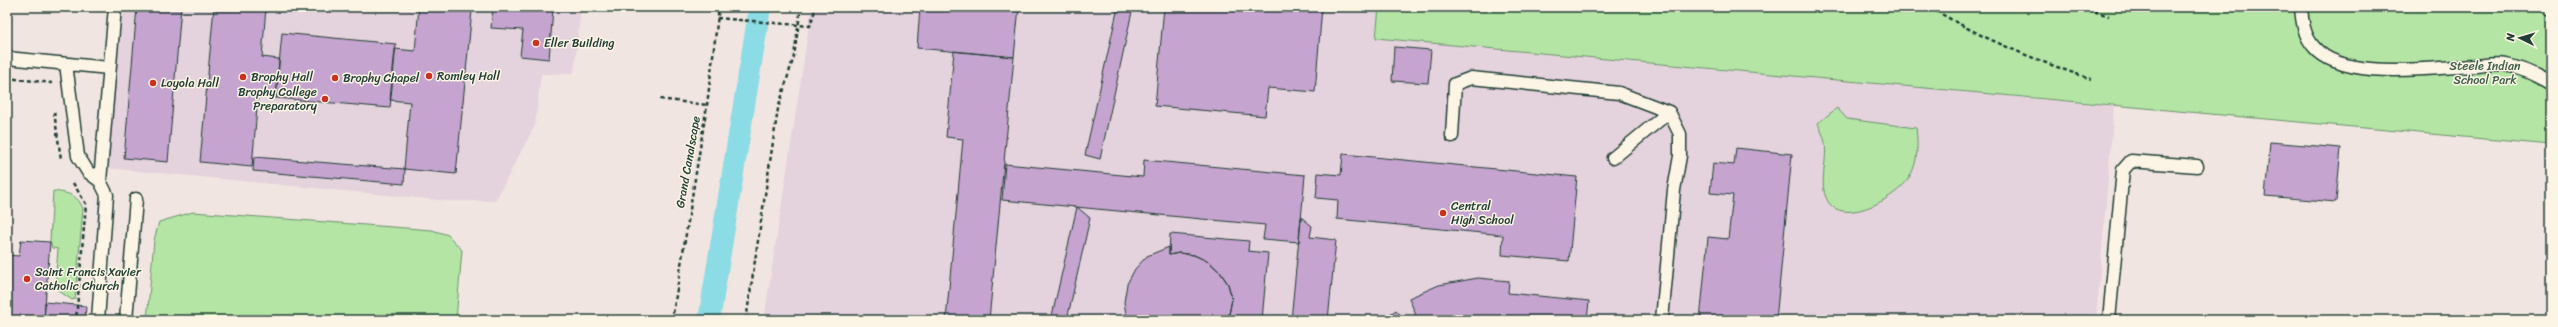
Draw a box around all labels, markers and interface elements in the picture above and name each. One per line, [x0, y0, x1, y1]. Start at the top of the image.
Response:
north arrow [2500, 18, 2540, 58]
place label: Eller Building [544, 32, 615, 54]
text: N [2501, 32, 2520, 43]
marker: Eller Building [531, 38, 541, 48]
park label: Steele Indian School Park [2450, 55, 2521, 91]
place label: Romley Hall [437, 65, 500, 87]
place label: Brophy Hall [251, 66, 314, 88]
place label: Brophy Chapel [343, 67, 420, 89]
marker: Romley Hall [424, 71, 434, 81]
place label: Loyola Hall [161, 72, 219, 94]
marker: Brophy Hall [238, 72, 248, 82]
marker: Brophy Chapel [330, 73, 340, 83]
marker: Loyola Hall [148, 78, 158, 88]
place label: Brophy College Preparatory [238, 81, 318, 117]
marker: Brophy College Preparatory [320, 94, 330, 104]
street label: Grand Canalscape [669, 114, 707, 210]
place label: Central High School [1451, 195, 1514, 231]
marker: Central High School [1438, 208, 1448, 218]
place label: Saint Francis Xavier Catholic Church [35, 261, 142, 297]
marker: Saint Francis Xavier Catholic Church [22, 274, 32, 284]

